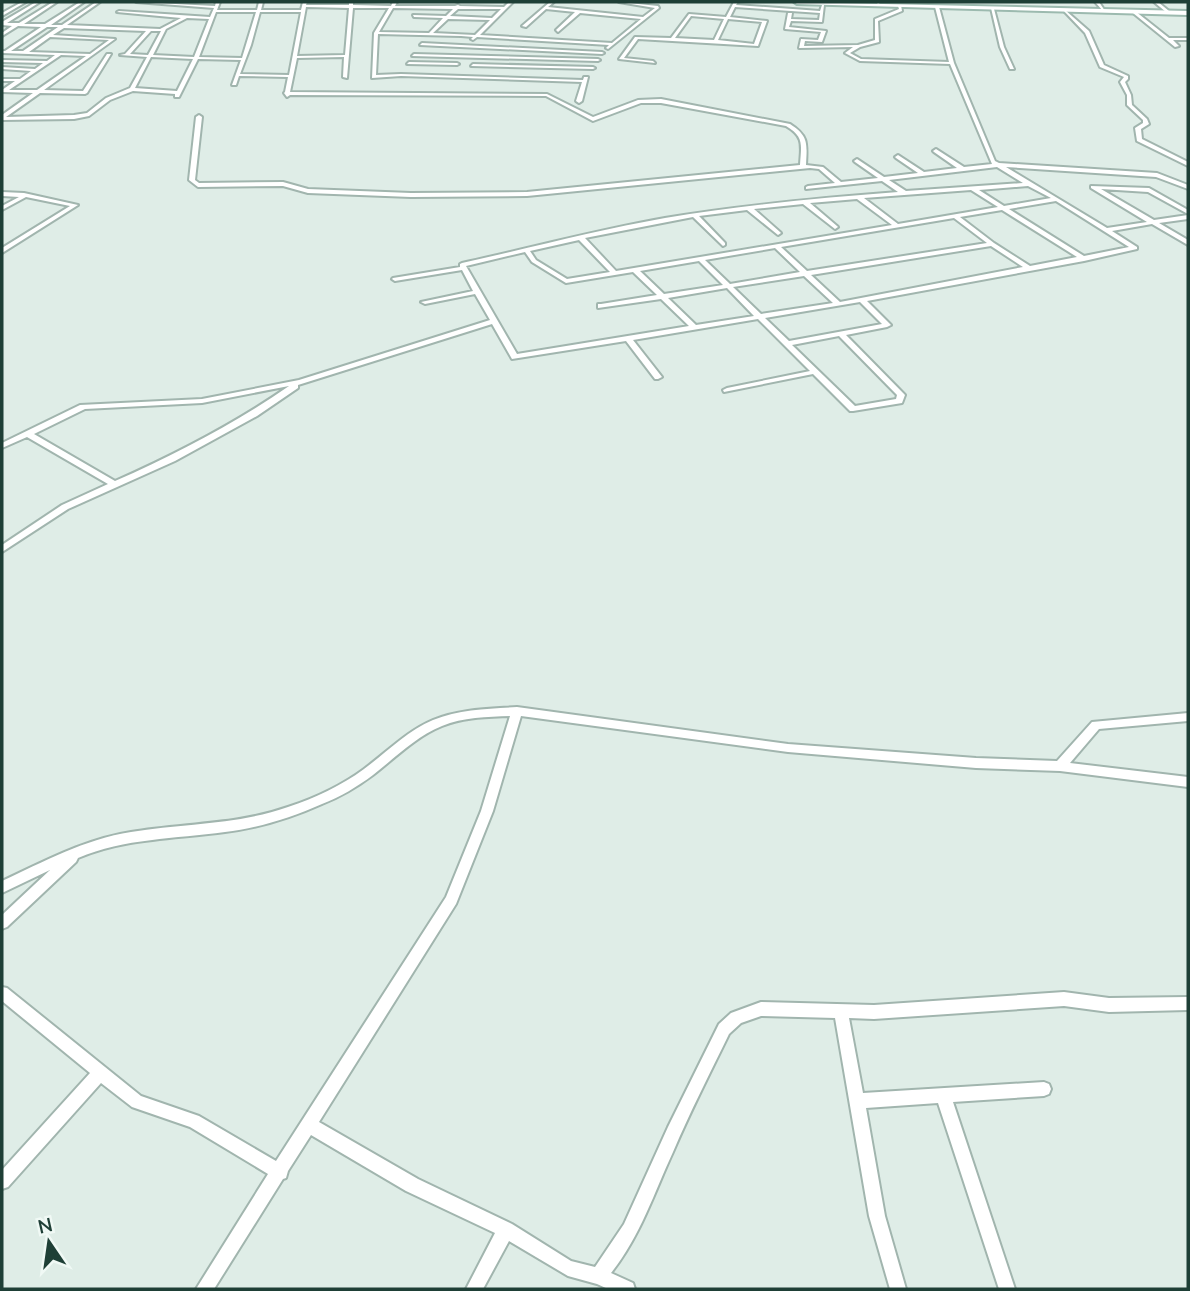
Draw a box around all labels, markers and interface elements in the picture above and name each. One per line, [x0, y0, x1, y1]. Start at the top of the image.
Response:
north arrow [14, 1207, 84, 1277]
text: N [36, 1212, 55, 1241]

